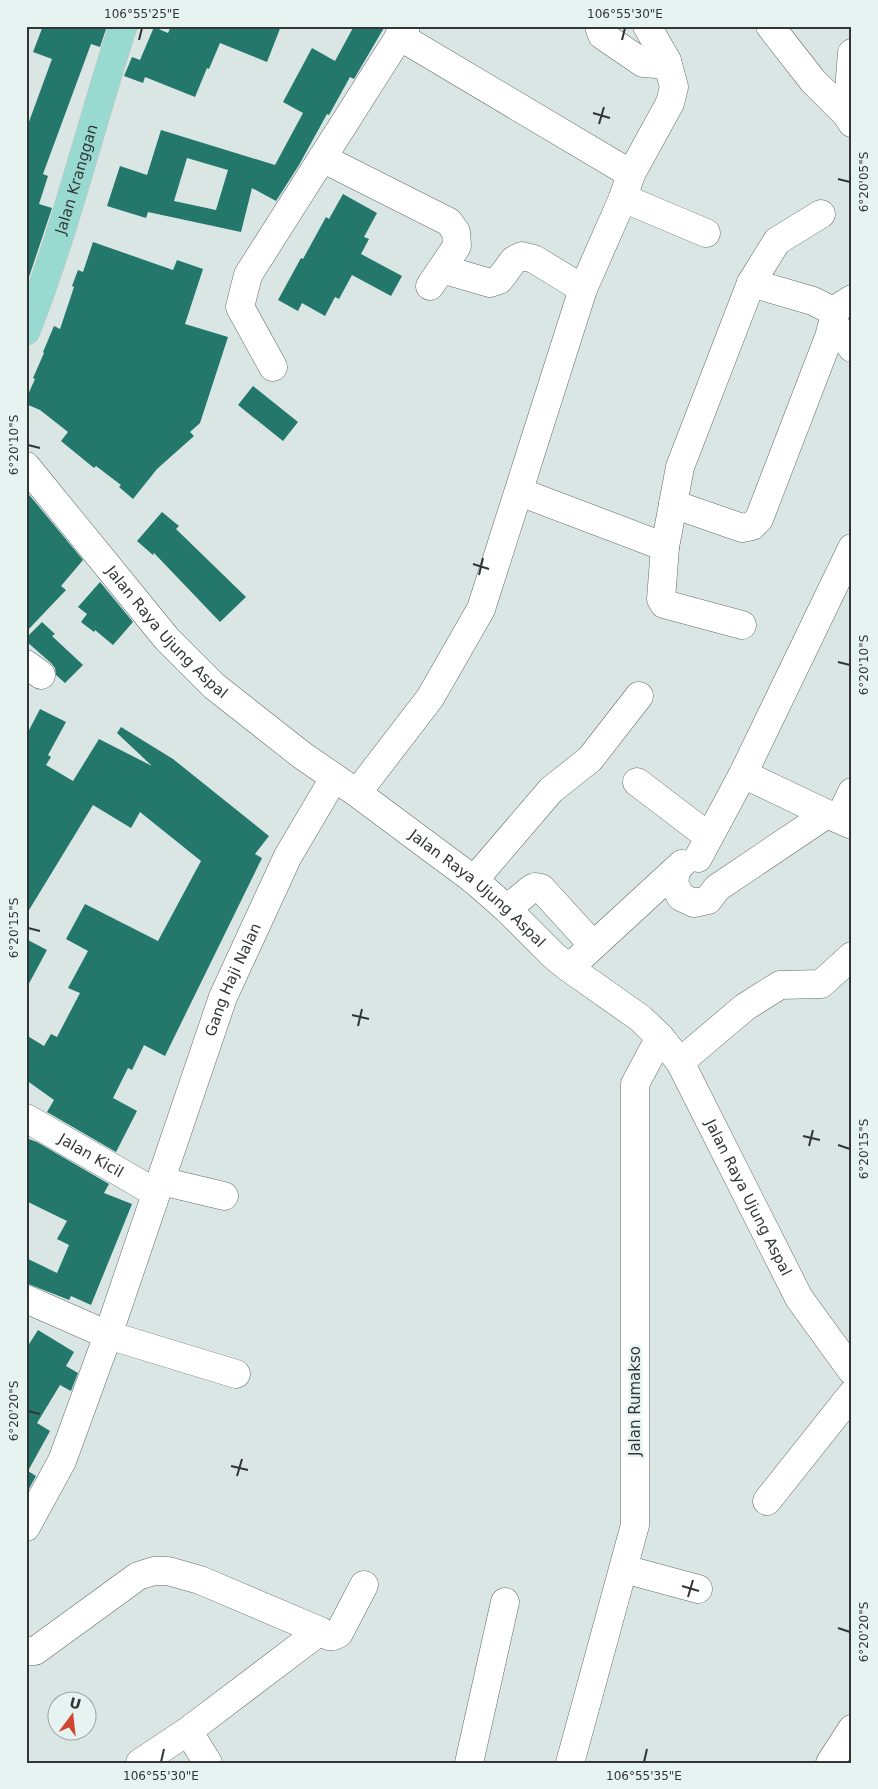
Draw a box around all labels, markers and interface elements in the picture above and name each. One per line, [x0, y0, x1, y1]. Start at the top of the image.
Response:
text: 106°55'25"E [104, 7, 180, 21]
text: 106°55'30"E [587, 7, 663, 21]
street label: Jalan Kranggan [51, 122, 101, 237]
text: 6°20'05"S [857, 152, 871, 212]
text: 6°20'10"S [7, 415, 21, 475]
street label: Jalan Raya Ujung Aspal [101, 561, 231, 702]
text: 6°20'10"S [857, 635, 871, 695]
street label: Jalan Raya Ujung Aspal [405, 825, 549, 951]
text: 6°20'15"S [7, 898, 21, 958]
street label: Gang Haji Nalan [201, 920, 265, 1039]
street label: Jalan Raya Ujung Aspal [701, 1115, 795, 1279]
text: 6°20'15"S [857, 1119, 871, 1179]
street label: Jalan Kicil [54, 1129, 127, 1181]
street label: Jalan Rumakso [626, 1346, 644, 1457]
text: 6°20'20"S [7, 1381, 21, 1441]
text: 6°20'20"S [857, 1602, 871, 1662]
north arrow [48, 1692, 98, 1742]
text: U [68, 1694, 83, 1713]
text: 106°55'30"E [123, 1769, 199, 1783]
text: 106°55'35"E [606, 1769, 682, 1783]

